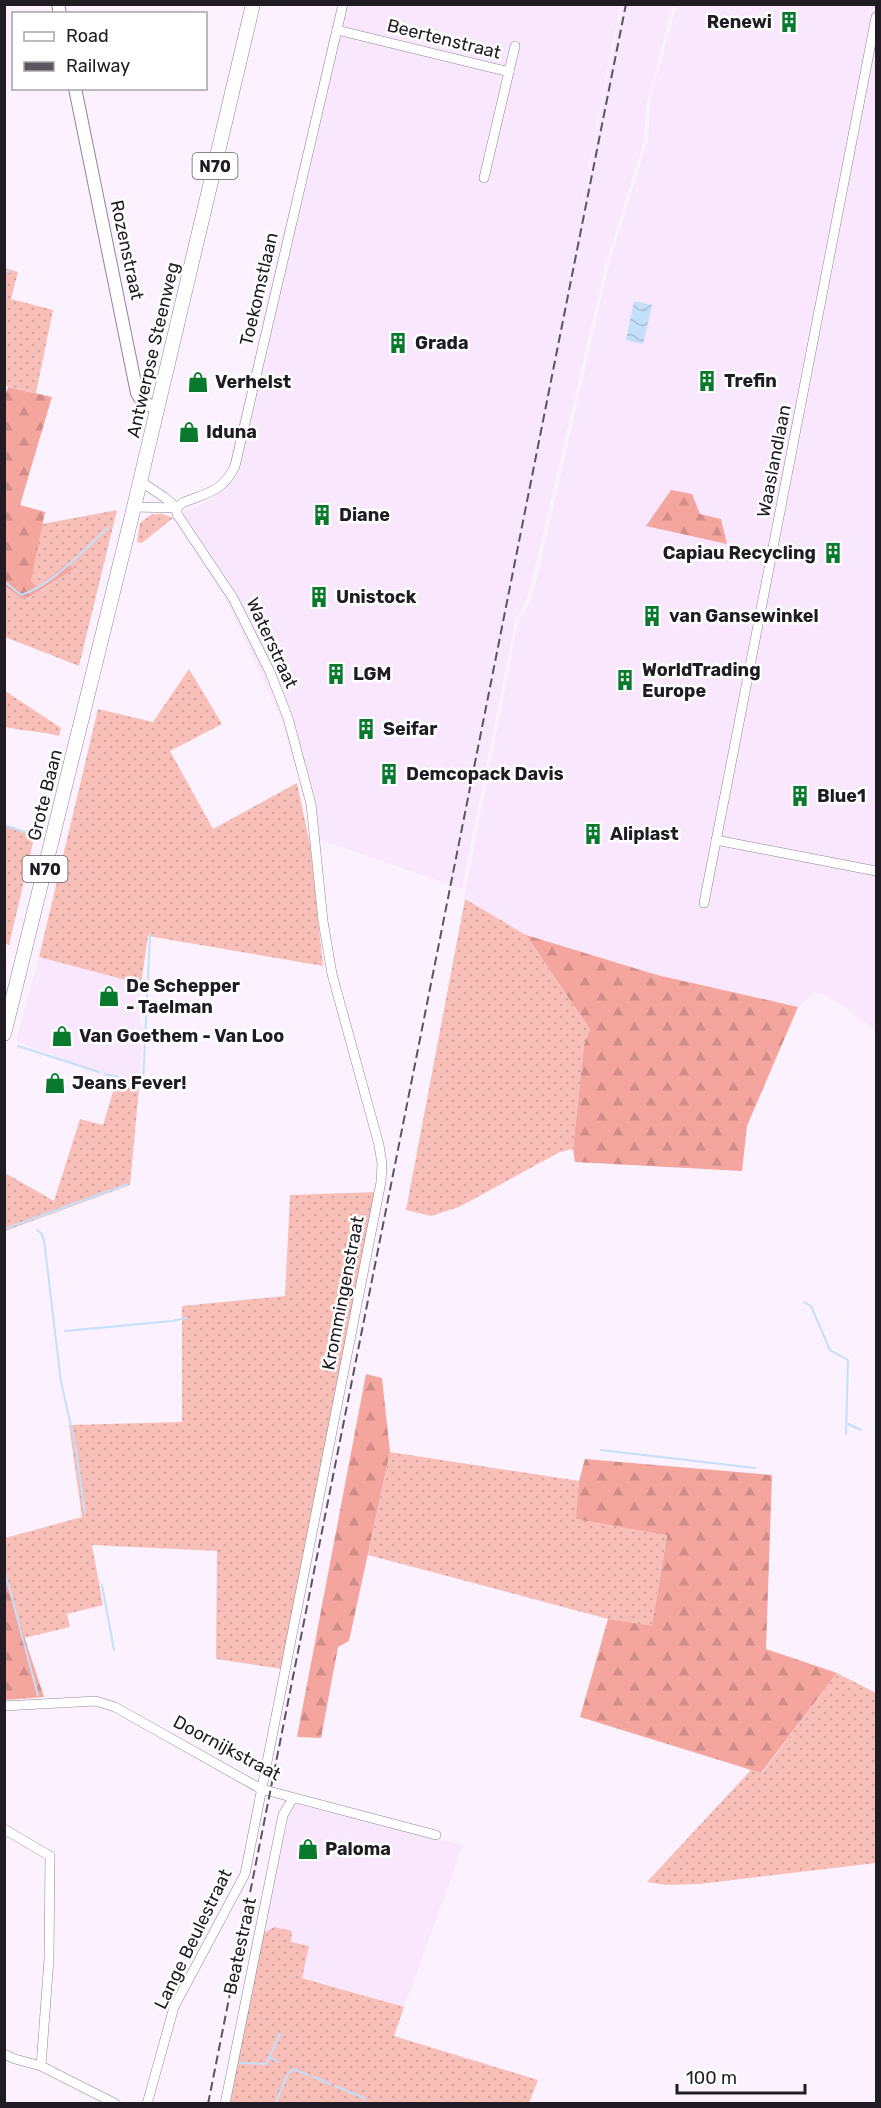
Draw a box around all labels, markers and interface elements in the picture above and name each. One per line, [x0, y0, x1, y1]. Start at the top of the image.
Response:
building icon: Renewi [777, 10, 801, 34]
place label: Renewi [707, 11, 772, 33]
legend [12, 12, 207, 90]
street label: Beertenstraat [385, 14, 503, 64]
text: Road [66, 25, 109, 47]
text: Railway [66, 55, 130, 77]
road number: N70 [192, 153, 238, 179]
street label: Rozenstraat [106, 198, 148, 302]
street label: Toekomstlaan [235, 230, 283, 348]
street label: Antwerpse Steenweg [122, 260, 184, 440]
building icon: Grada [386, 331, 410, 355]
place label: Grada [415, 332, 469, 354]
building icon: Trefin [695, 369, 719, 393]
shop icon: Verhelst [186, 370, 210, 394]
place label: Trefin [724, 370, 777, 392]
place label: Verhelst [215, 371, 291, 393]
street label: Waaslandlaan [752, 403, 796, 519]
shop icon: Iduna [177, 420, 201, 444]
place label: Iduna [206, 421, 257, 443]
building icon: Diane [310, 503, 334, 527]
place label: Diane [339, 504, 390, 526]
building icon: Capiau Recycling [821, 541, 845, 565]
place label: Capiau Recycling [663, 542, 816, 564]
building icon: Unistock [307, 585, 331, 609]
place label: Unistock [336, 586, 417, 608]
street label: Waterstraat [241, 594, 303, 692]
building icon: van Gansewinkel [640, 604, 664, 628]
place label: van Gansewinkel [669, 605, 819, 627]
place label: WorldTrading Europe [642, 659, 761, 702]
building icon: LGM [324, 662, 348, 686]
place label: LGM [353, 663, 391, 685]
building icon: WorldTrading Europe [613, 668, 637, 692]
building icon: Seifar [354, 717, 378, 741]
place label: Seifar [383, 718, 437, 740]
street label: Grote Baan [23, 747, 67, 843]
building icon: Demcopack Davis [377, 762, 401, 786]
place label: Demcopack Davis [406, 763, 564, 785]
building icon: Blue1 [788, 784, 812, 808]
place label: Blue1 [817, 785, 866, 807]
building icon: Aliplast [581, 822, 605, 846]
place label: Aliplast [610, 823, 679, 845]
road number: N70 [22, 856, 68, 882]
place label: De Schepper - Taelman [126, 975, 240, 1018]
shop icon: De Schepper - Taelman [97, 984, 121, 1008]
shop icon: Van Goethem - Van Loo [50, 1024, 74, 1048]
place label: Van Goethem - Van Loo [79, 1025, 284, 1047]
shop icon: Jeans Fever! [43, 1071, 67, 1095]
place label: Jeans Fever! [72, 1072, 187, 1094]
street label: Krommingenstraat [317, 1214, 369, 1372]
street label: Doornijkstraat [169, 1710, 285, 1786]
shop icon: Paloma [296, 1837, 320, 1861]
place label: Paloma [325, 1838, 391, 1860]
street label: Lange Beulestraat [150, 1865, 236, 2013]
street label: Beatestraat [219, 1895, 261, 1997]
scale bar [677, 2057, 804, 2095]
text: 100 m [686, 2067, 737, 2089]

